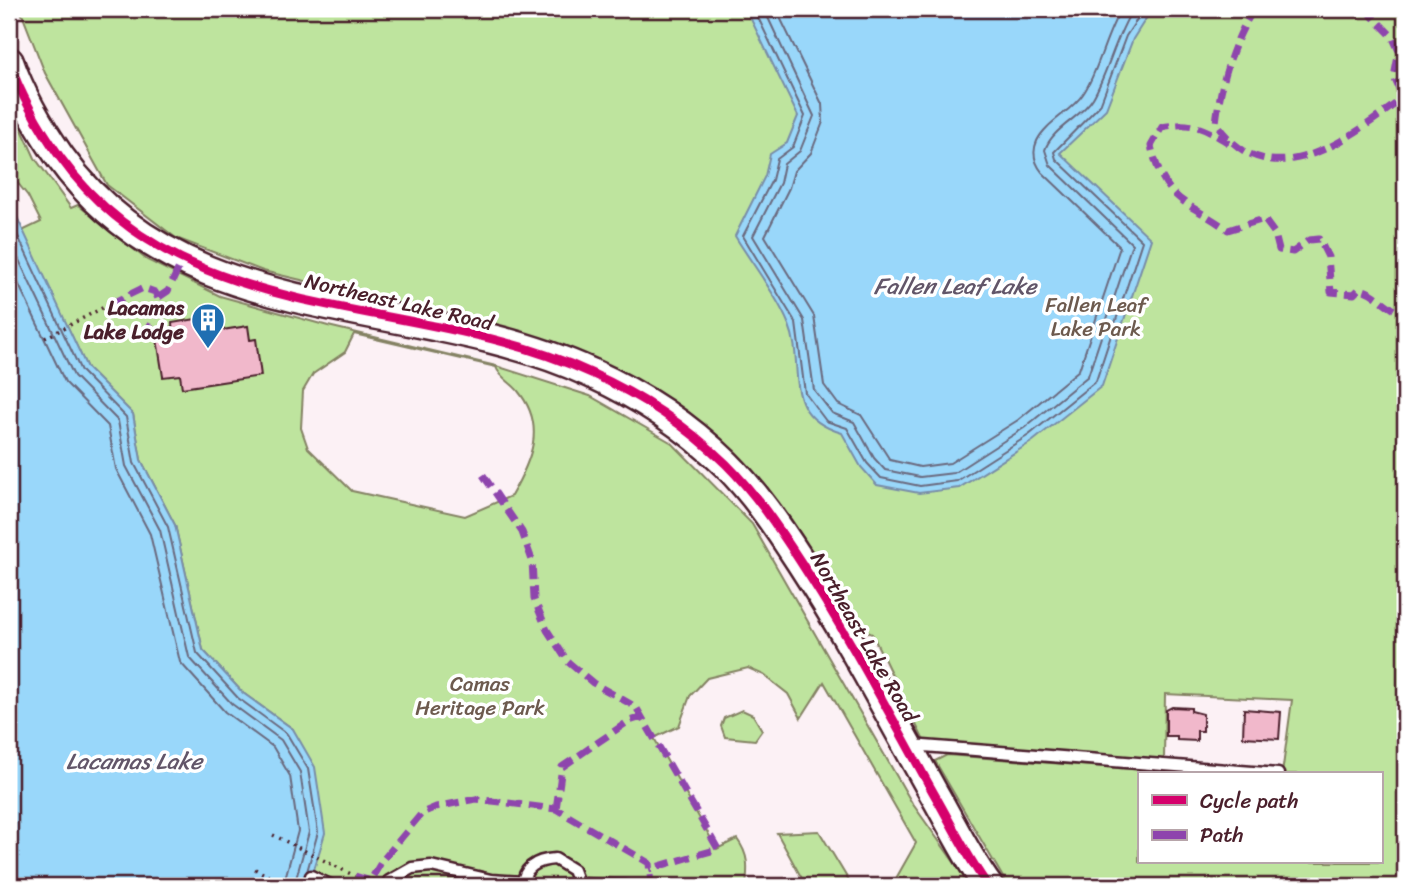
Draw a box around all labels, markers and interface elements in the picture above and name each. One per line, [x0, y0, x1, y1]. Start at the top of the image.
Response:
street label: Northeast Lake Road [301, 262, 499, 343]
water label: Fallen Leaf Lake [874, 266, 1038, 307]
park label: Fallen Leaf Lake Park [1045, 286, 1149, 348]
place label: Lacamas Lake Lodge [84, 289, 184, 351]
building icon: Lacamas Lake Lodge [189, 301, 227, 350]
street label: Northeast Lake Road [800, 544, 929, 731]
park label: Camas Heritage Park [415, 665, 545, 727]
water label: Lacamas Lake [66, 741, 204, 782]
legend [1138, 772, 1382, 864]
text: Cycle path [1200, 782, 1299, 820]
text: Path [1200, 816, 1243, 854]

